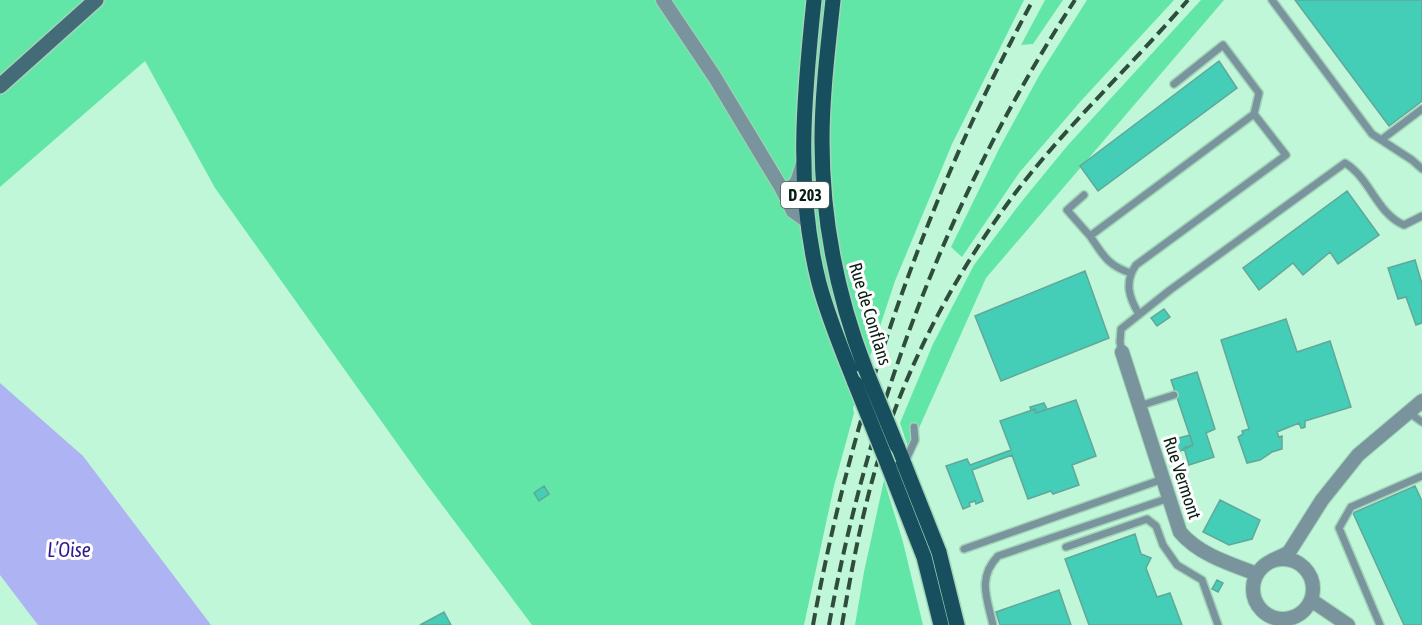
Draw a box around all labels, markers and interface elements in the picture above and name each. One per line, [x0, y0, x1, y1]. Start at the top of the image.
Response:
road number: D 203 [781, 182, 829, 208]
street label: Rue de Conflans [845, 260, 896, 368]
street label: Rue Vermont [1159, 434, 1206, 522]
water label: L’Oise [47, 538, 91, 561]

